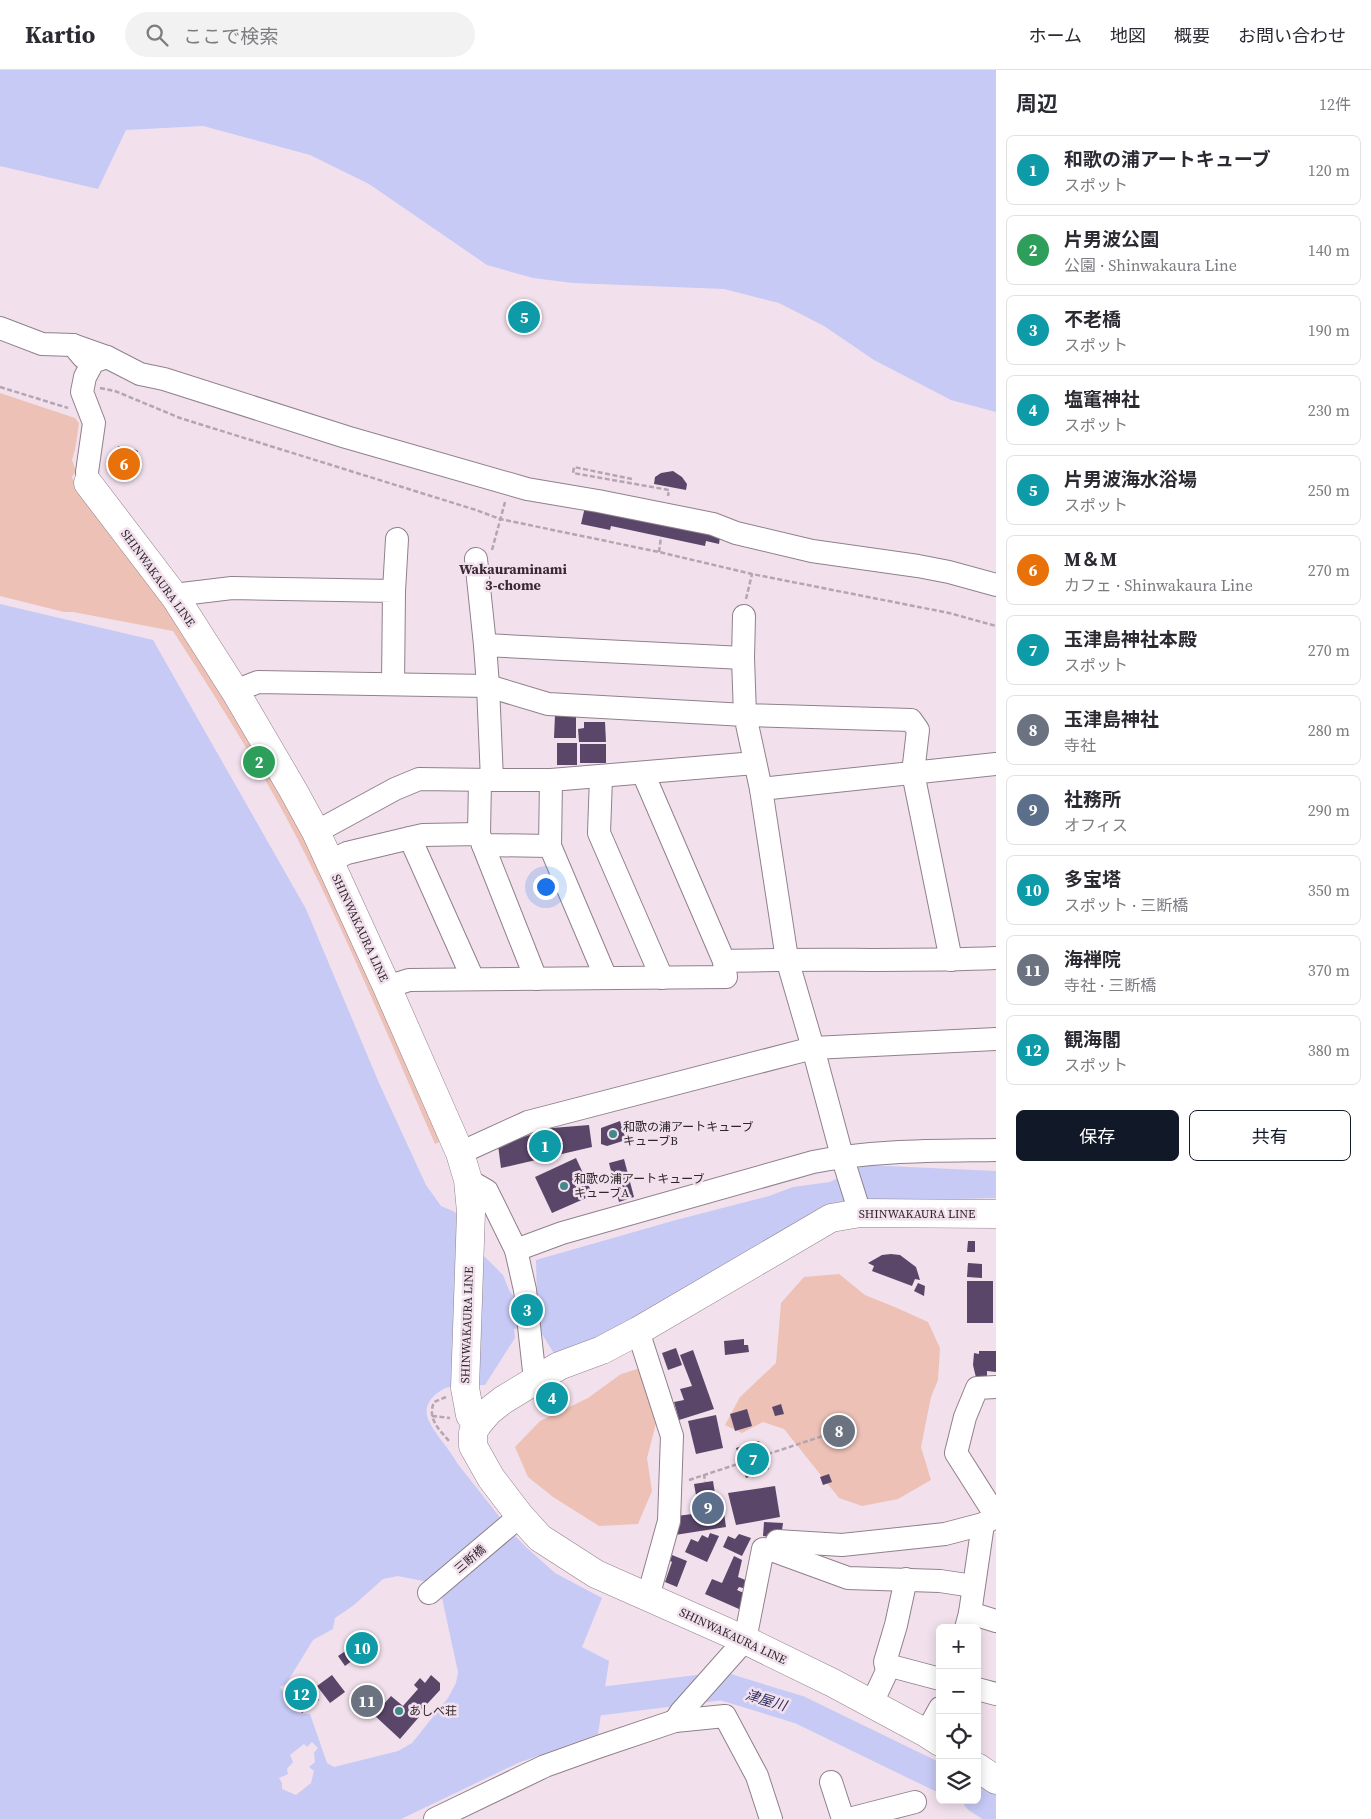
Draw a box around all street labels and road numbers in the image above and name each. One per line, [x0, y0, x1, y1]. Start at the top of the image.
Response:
street label: SHINWAKAURA LINE [117, 526, 199, 630]
street label: SHINWAKAURA LINE [328, 872, 392, 984]
street label: SHINWAKAURA LINE [859, 1206, 975, 1222]
street label: SHINWAKAURA LINE [457, 1266, 477, 1384]
street label: 三断橋 [451, 1541, 489, 1577]
street label: SHINWAKAURA LINE [677, 1604, 789, 1668]

